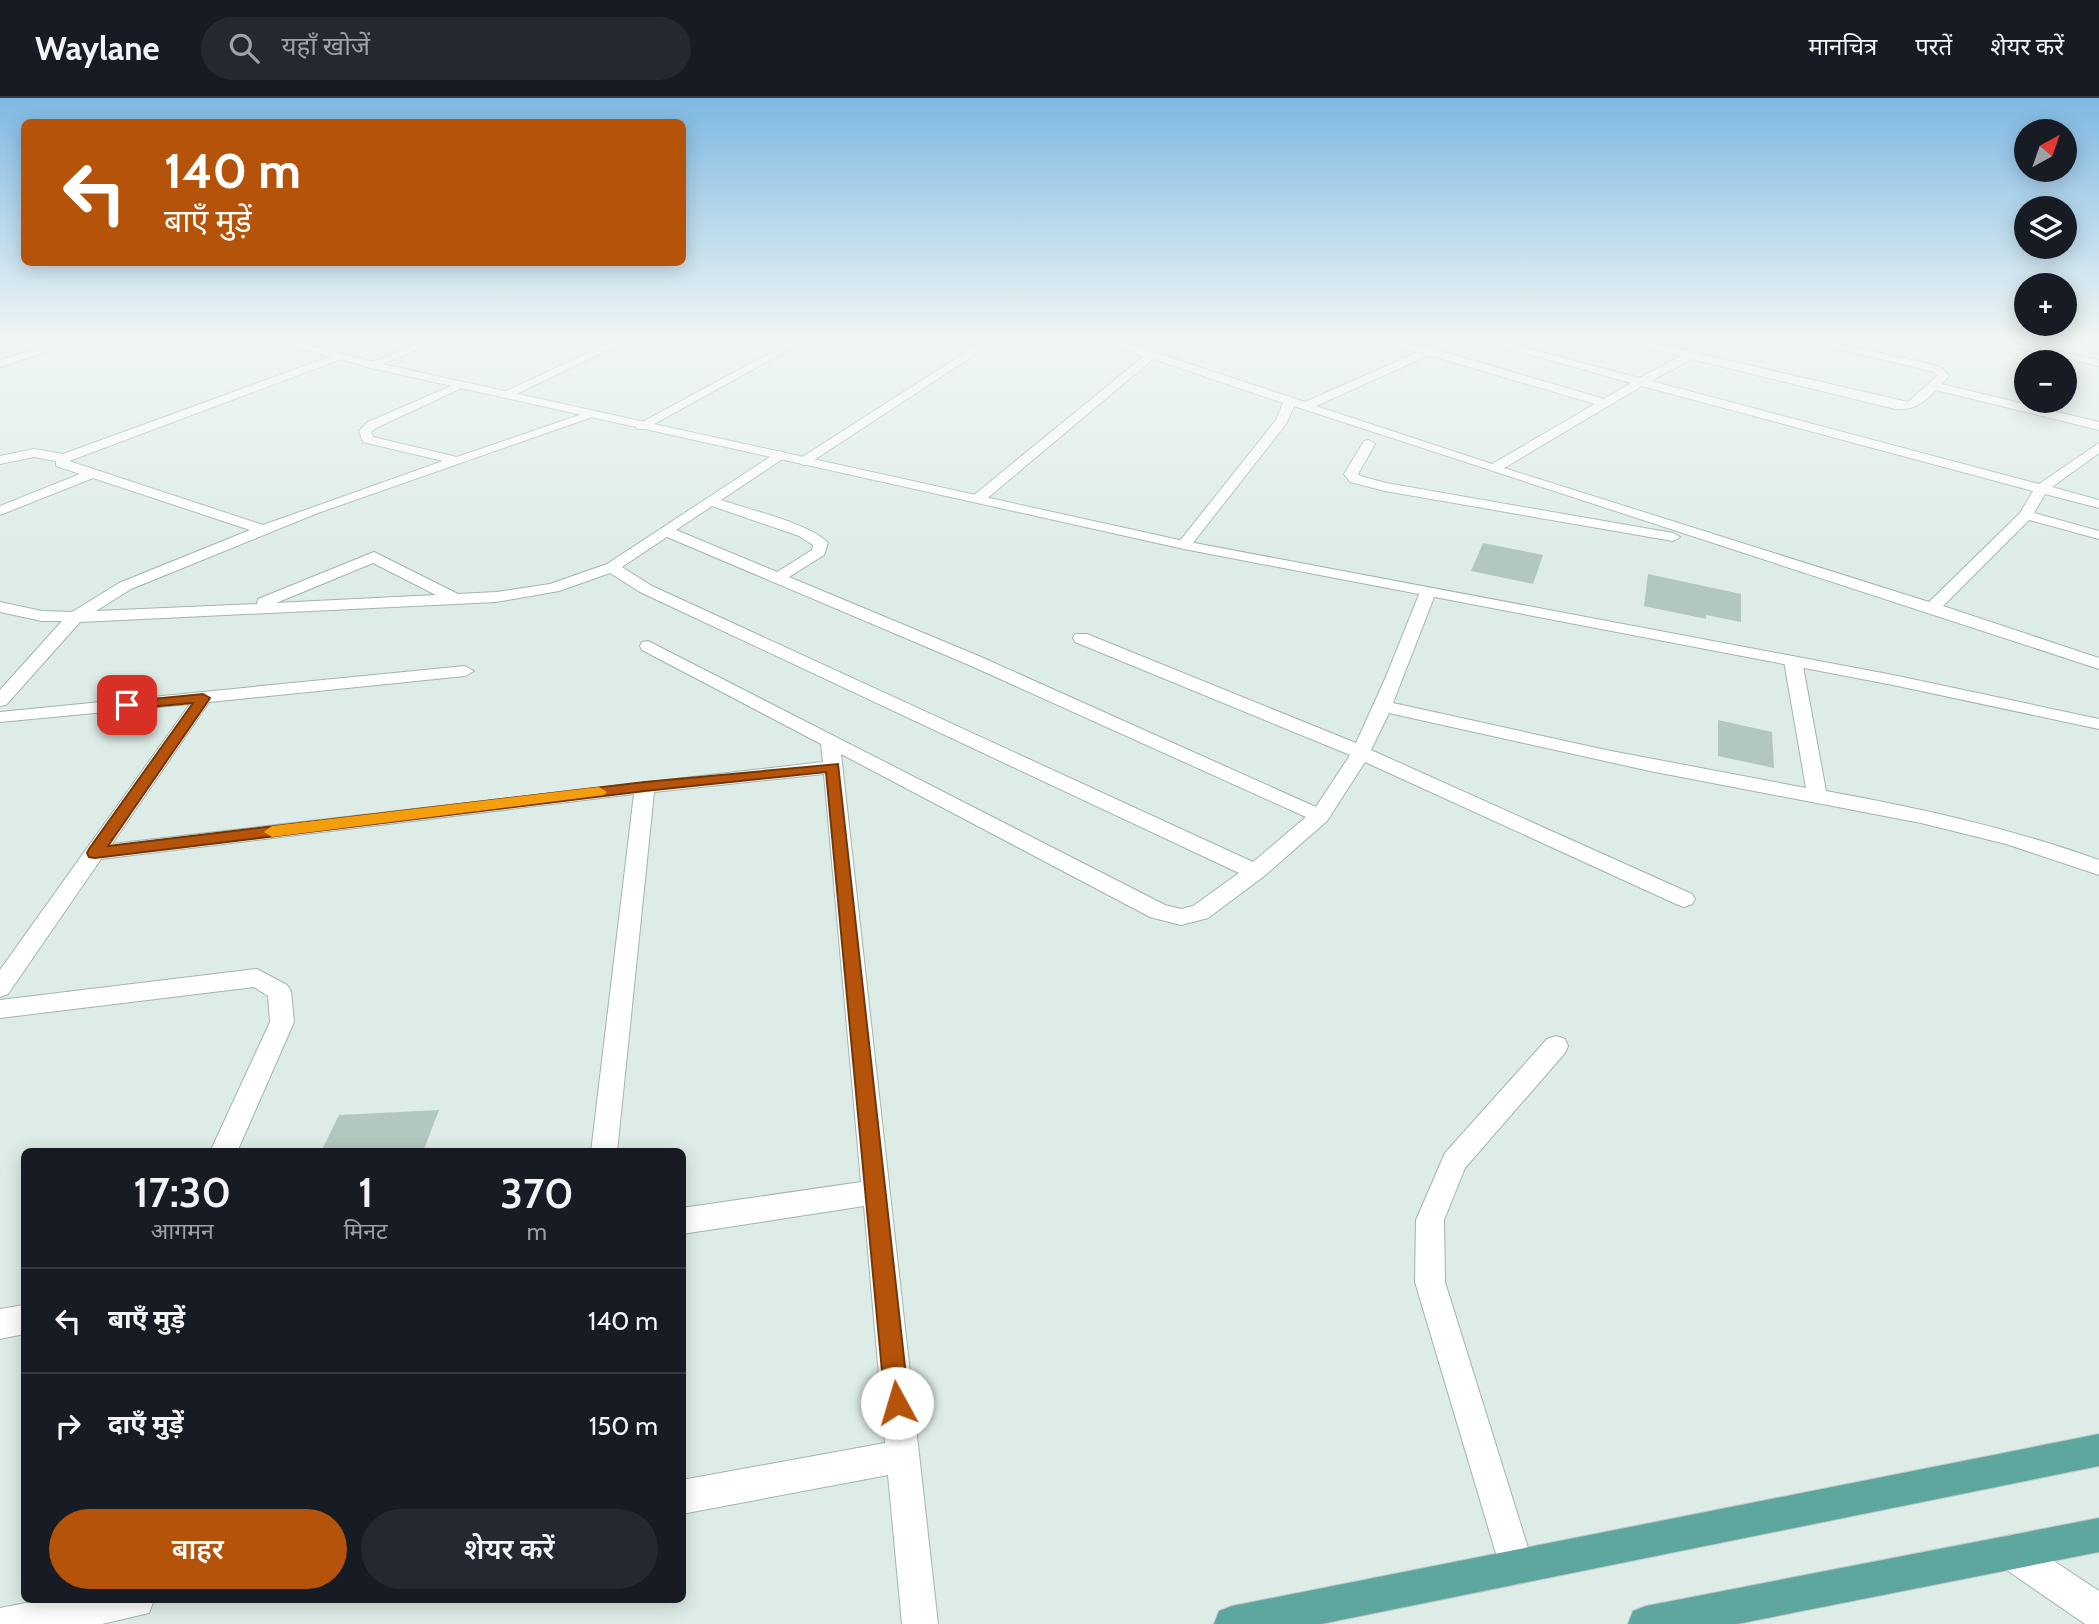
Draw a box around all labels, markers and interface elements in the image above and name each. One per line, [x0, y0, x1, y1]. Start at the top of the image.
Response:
search box [201, 17, 691, 80]
text: Waylane [35, 28, 159, 68]
icon: search [225, 29, 263, 67]
text: यहाँ खोजें [281, 30, 370, 62]
text: मानचित्र [1809, 32, 1877, 61]
text: परतें [1915, 32, 1952, 61]
text: शेयर करें [1990, 32, 2064, 61]
north arrow [2014, 119, 2077, 182]
map controls [2014, 119, 2077, 413]
text: 140 m [164, 141, 301, 200]
icon: left [49, 147, 140, 238]
button: layers [2014, 196, 2077, 259]
text: बाएँ मुड़ें [164, 201, 252, 240]
button: + [2014, 273, 2077, 336]
button: − [2014, 350, 2077, 413]
pin [97, 675, 157, 735]
icon: arrive [108, 686, 146, 724]
text: 17:30 [134, 1166, 231, 1218]
text: 1 [358, 1166, 373, 1218]
text: 370 [500, 1167, 573, 1219]
text: आगमन [151, 1217, 214, 1245]
text: मिनट [344, 1217, 388, 1245]
text: m [527, 1218, 547, 1246]
icon: left [49, 1302, 87, 1340]
text: बाएँ मुड़ें [108, 1303, 185, 1335]
text: 140 m [588, 1305, 658, 1337]
position arrow [860, 1366, 934, 1440]
icon: right [49, 1407, 87, 1445]
text: दाएँ मुड़ें [108, 1408, 184, 1440]
text: 150 m [589, 1410, 658, 1442]
button: बाहर [49, 1509, 347, 1589]
button: शेयर करें [361, 1509, 658, 1589]

